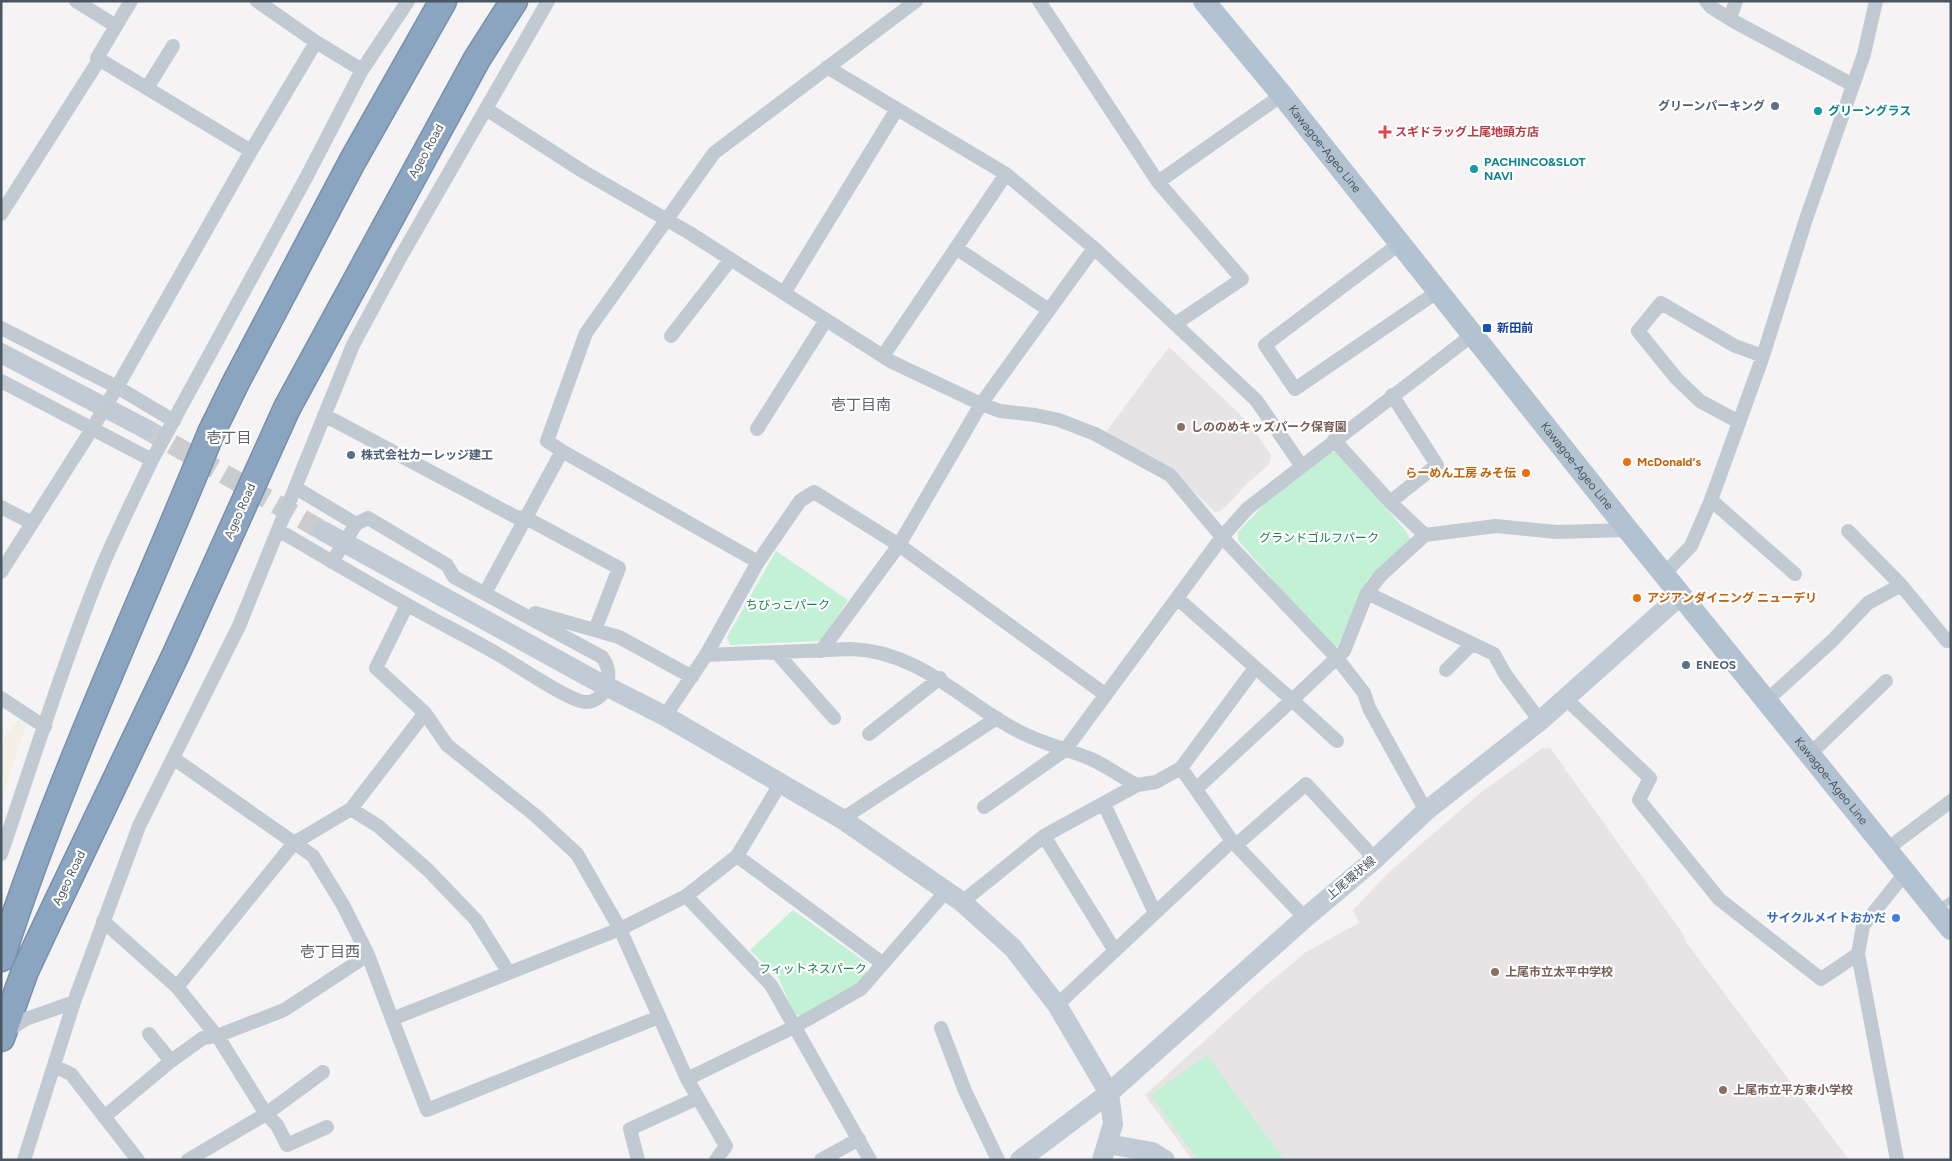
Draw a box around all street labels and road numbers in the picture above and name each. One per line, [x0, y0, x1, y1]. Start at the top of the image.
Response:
street label: Kawagoe-Ageo Line [1286, 102, 1364, 196]
street label: Ageo Road [406, 122, 446, 180]
street label: Kawagoe-Ageo Line [1538, 419, 1616, 513]
street label: Ageo Road [222, 481, 258, 541]
street label: Kawagoe-Ageo Line [1792, 735, 1871, 828]
street label: Ageo Road [50, 848, 88, 908]
street label: 上尾環状線 [1324, 853, 1378, 903]

